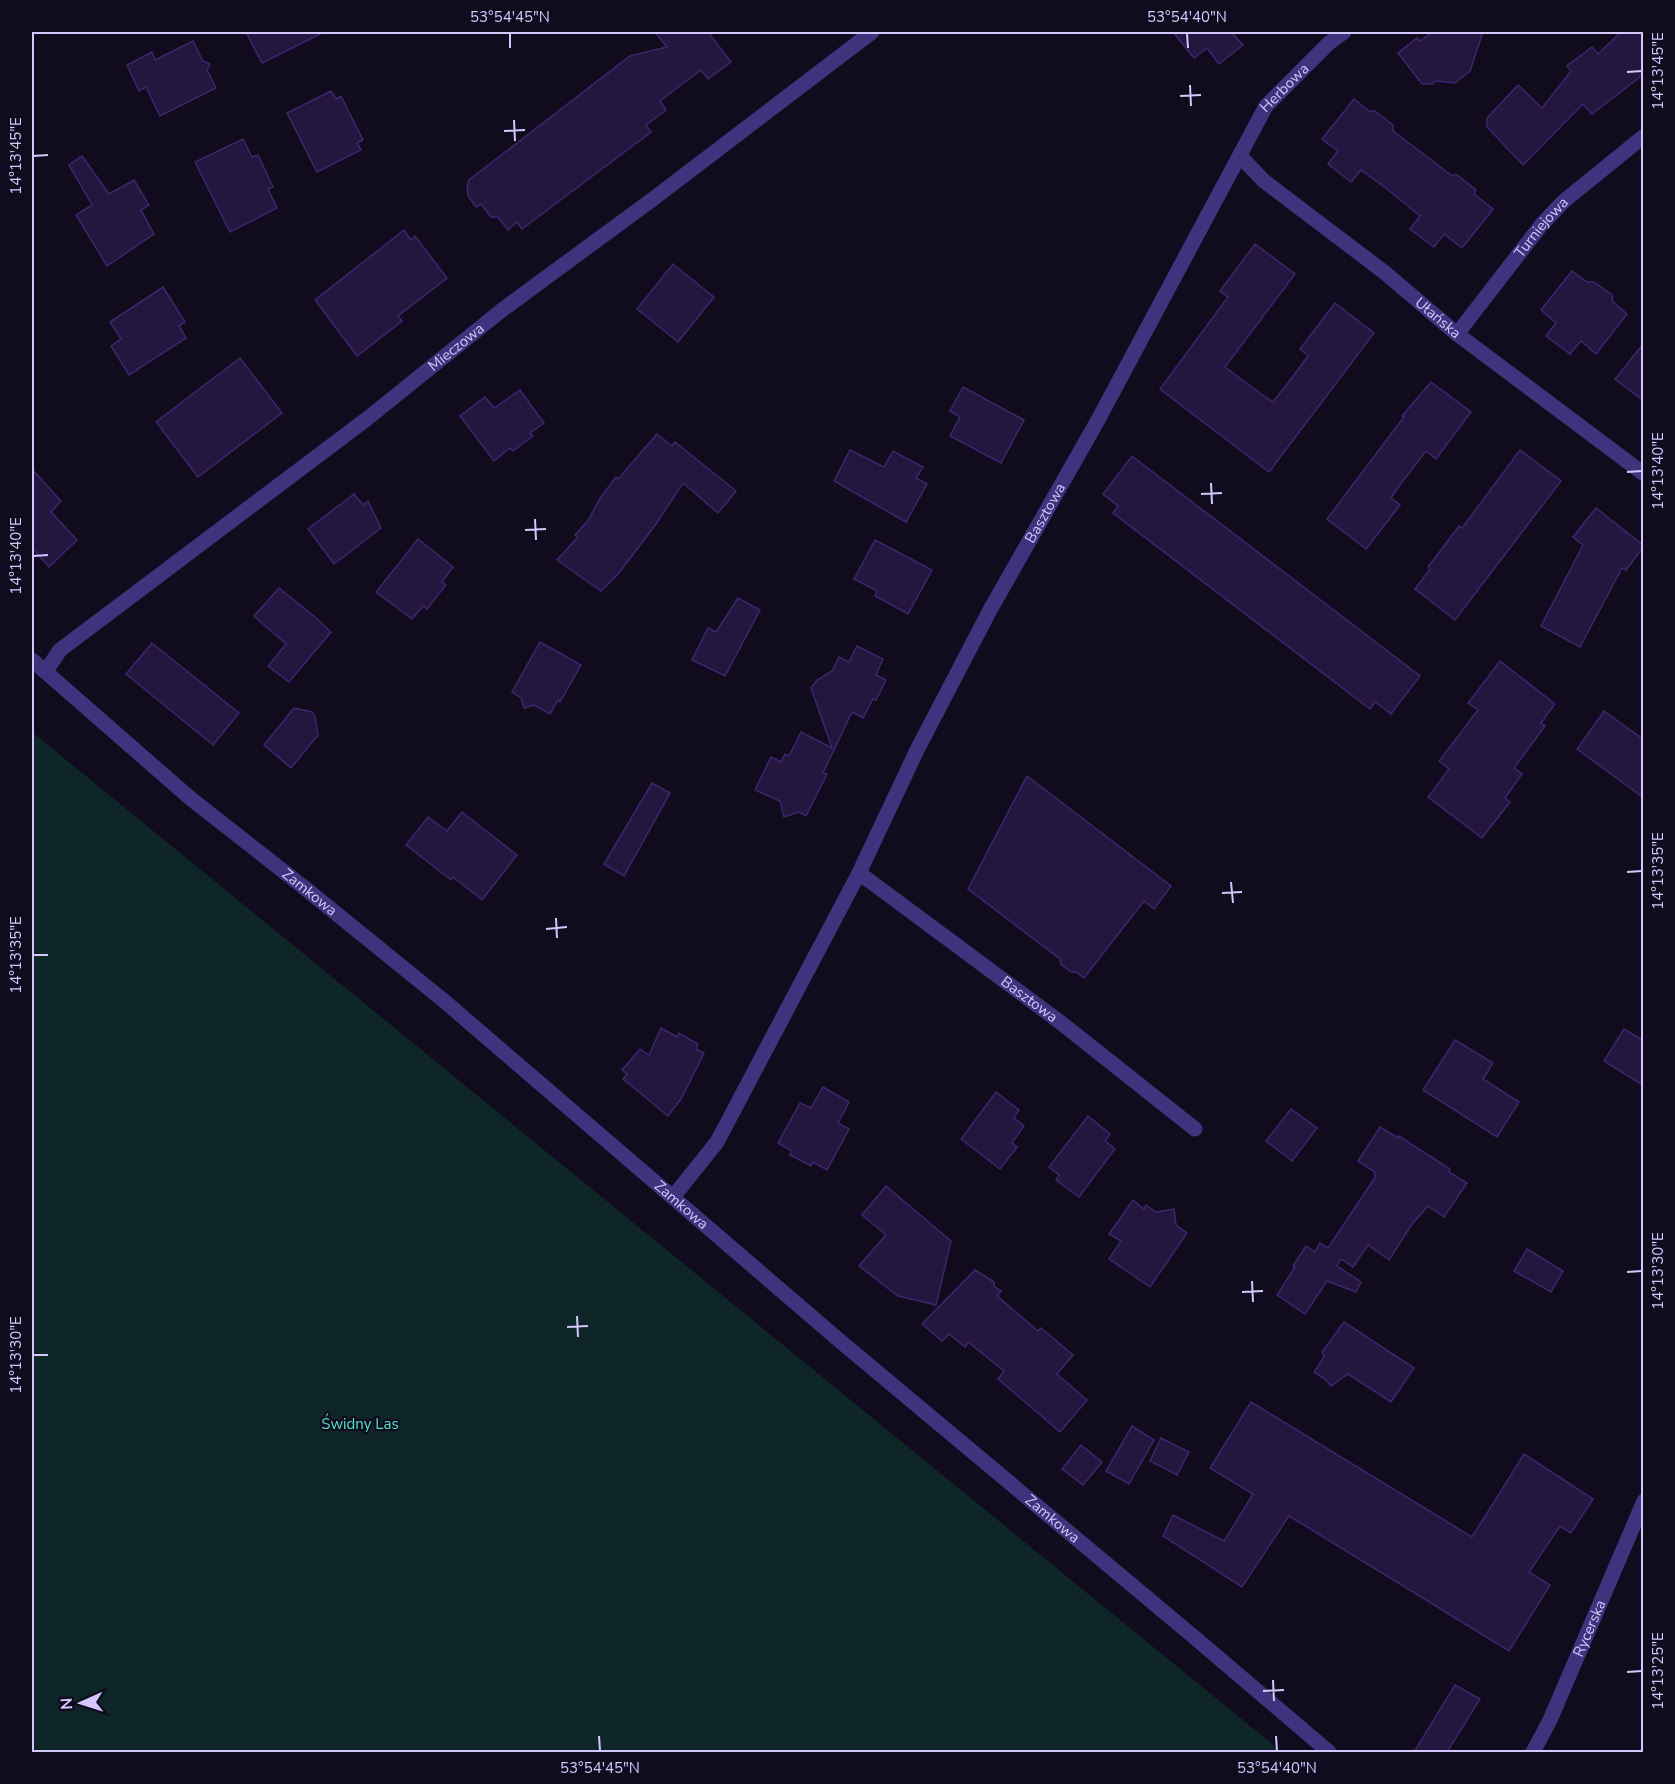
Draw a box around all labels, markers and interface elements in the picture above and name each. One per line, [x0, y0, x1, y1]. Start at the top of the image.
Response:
text: 53°54'45"N [470, 7, 550, 27]
text: 53°54'40"N [1147, 7, 1227, 27]
text: 14°13'45"E [1648, 32, 1668, 110]
street label: Herbowa [1255, 59, 1313, 117]
text: 14°13'45"E [6, 117, 26, 195]
street label: Turniejowa [1510, 193, 1573, 262]
street label: Ułańska [1411, 293, 1465, 343]
street label: Mieczowa [424, 318, 488, 376]
text: 14°13'40"E [1648, 432, 1668, 510]
street label: Basztowa [1020, 479, 1070, 547]
text: 14°13'40"E [6, 517, 26, 595]
text: 14°13'35"E [1648, 832, 1668, 910]
street label: Zamkowa [278, 864, 341, 920]
text: 14°13'35"E [6, 916, 26, 994]
street label: Basztowa [997, 972, 1062, 1027]
street label: Zamkowa [650, 1176, 713, 1234]
text: 14°13'30"E [1648, 1232, 1668, 1310]
text: 14°13'30"E [6, 1316, 26, 1394]
park label: Świdny Las [321, 1413, 399, 1434]
street label: Zamkowa [1021, 1490, 1084, 1547]
street label: Rycerska [1568, 1597, 1610, 1660]
text: 14°13'25"E [1648, 1632, 1668, 1710]
north arrow [51, 1673, 111, 1733]
text: N [56, 1697, 78, 1710]
text: 53°54'45"N [560, 1758, 640, 1778]
text: 53°54'40"N [1237, 1758, 1317, 1778]

